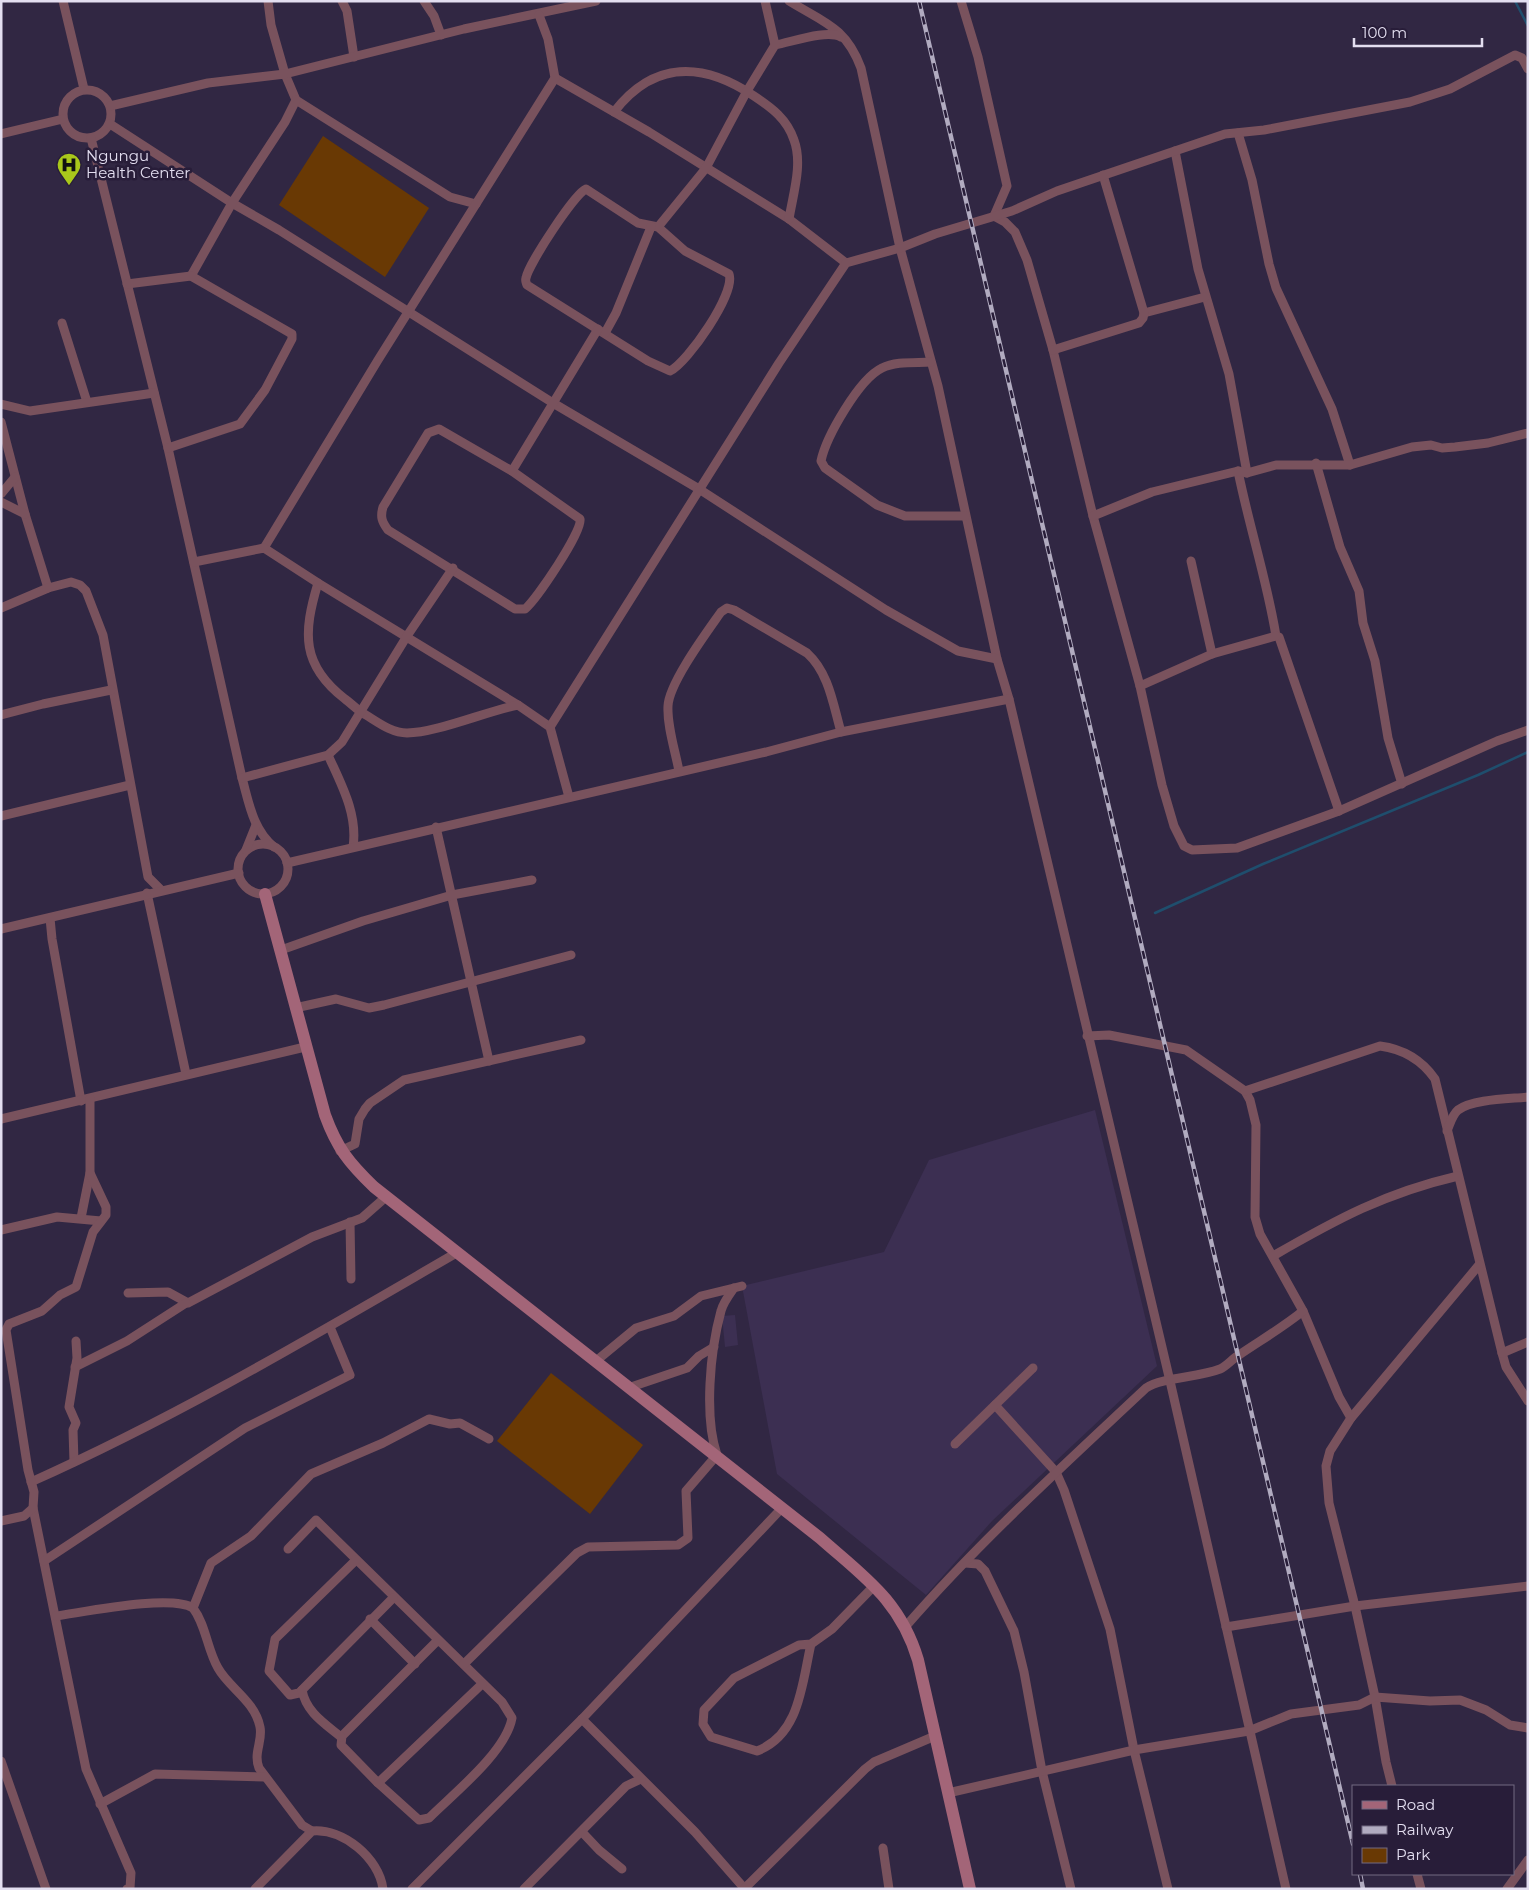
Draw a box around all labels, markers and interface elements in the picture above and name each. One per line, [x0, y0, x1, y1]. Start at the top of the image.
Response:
scale bar [1354, 15, 1482, 47]
text: 100 m [1362, 23, 1407, 42]
place label: Ngungu Health Center [86, 146, 190, 182]
hospital icon: Ngungu Health Center [56, 152, 82, 186]
legend [1352, 1785, 1514, 1875]
text: Road [1396, 1795, 1435, 1814]
text: Railway [1396, 1820, 1454, 1839]
text: Park [1396, 1845, 1430, 1864]

